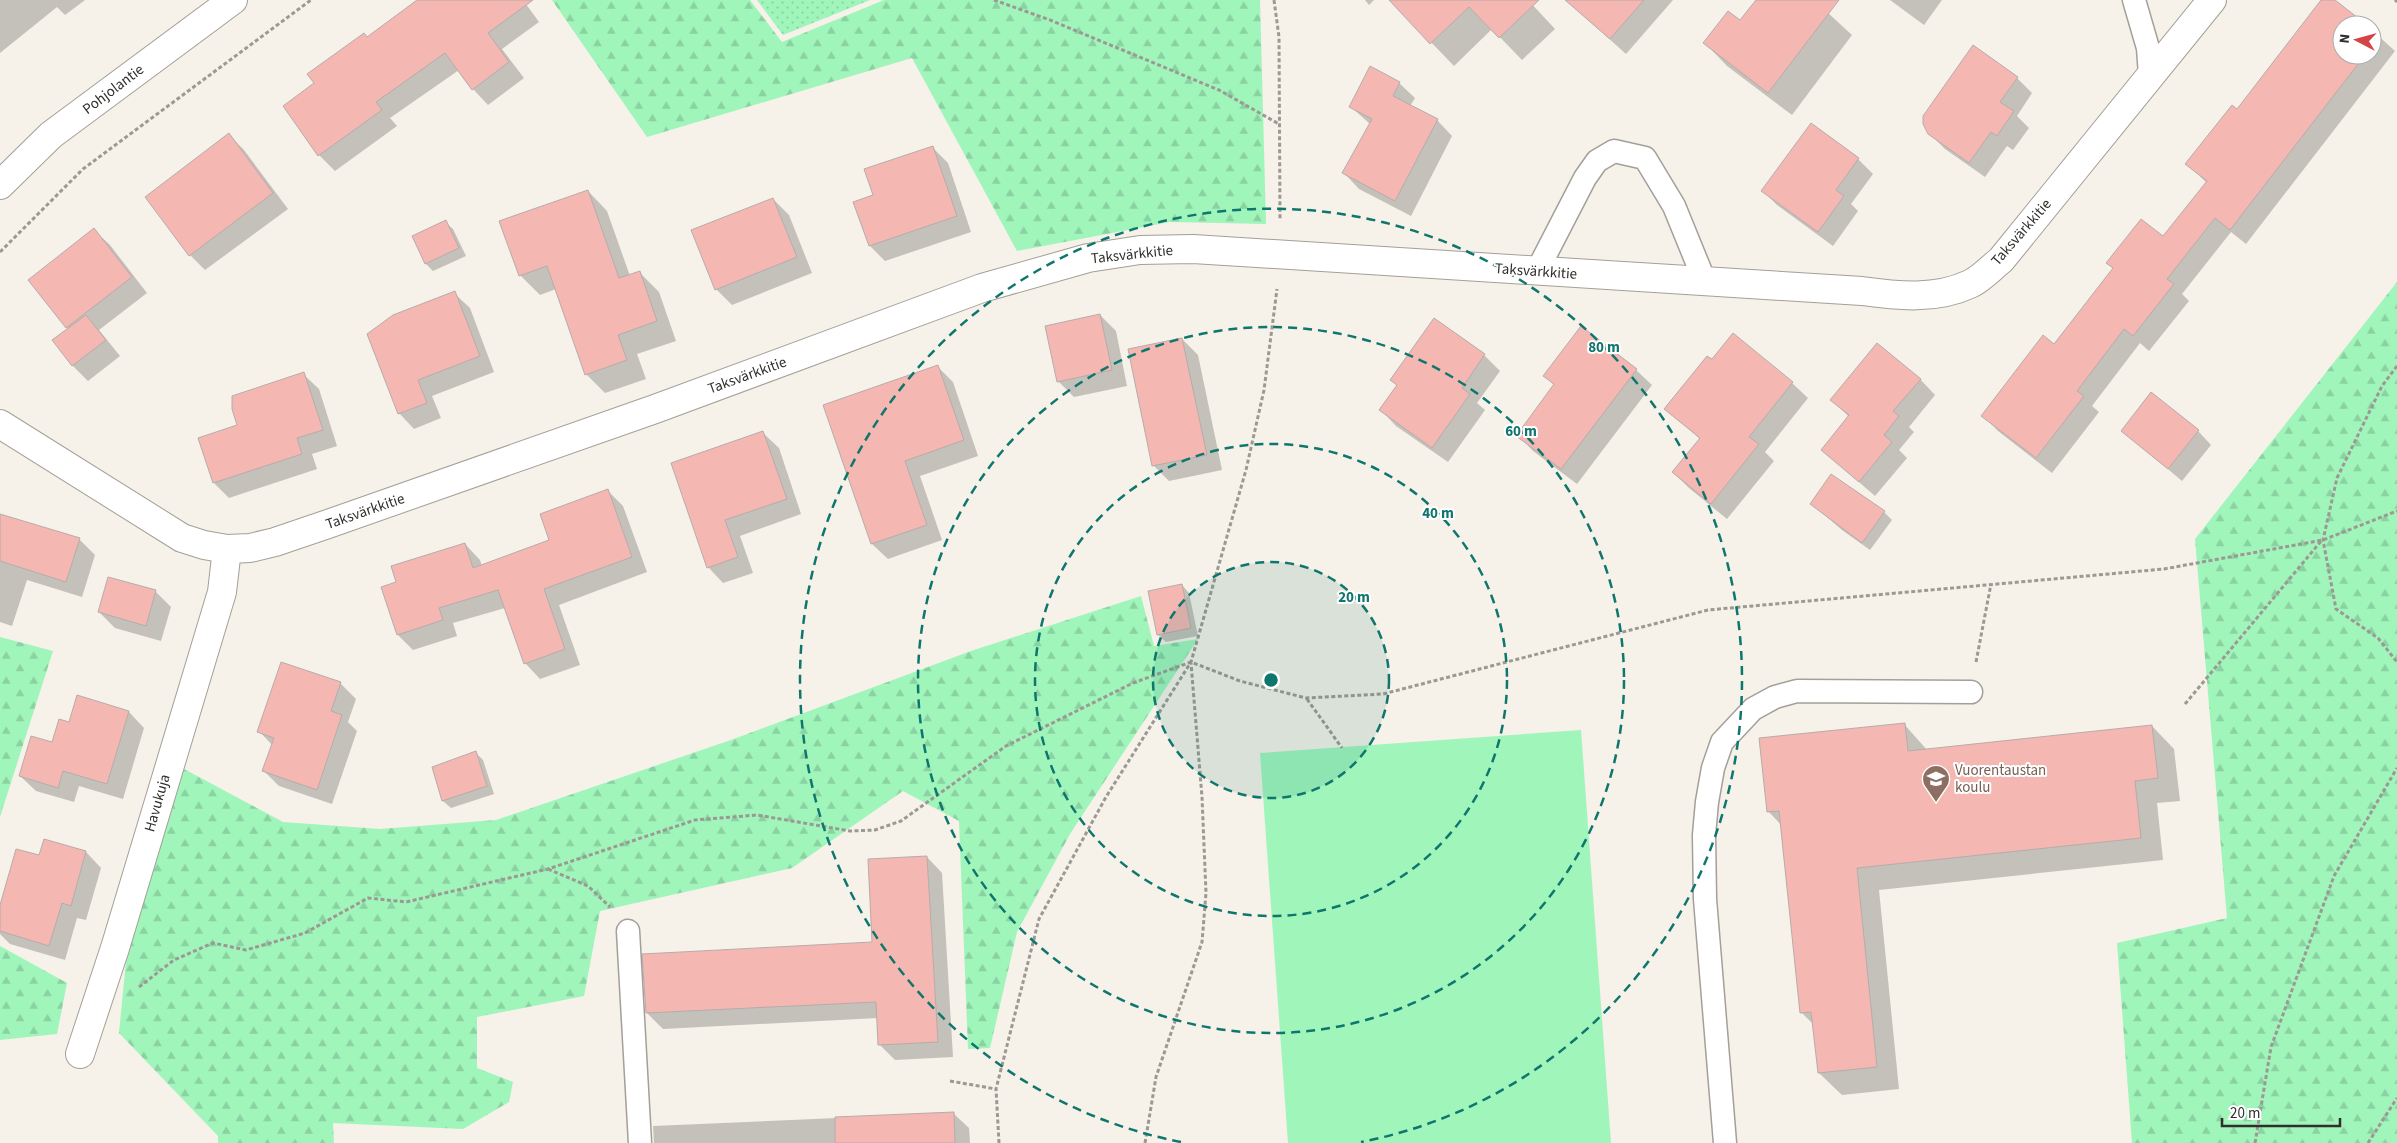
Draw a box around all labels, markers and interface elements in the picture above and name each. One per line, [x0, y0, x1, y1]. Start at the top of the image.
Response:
north arrow [2332, 15, 2382, 65]
text: N [2335, 33, 2355, 44]
street label: Pohjolantie [78, 59, 148, 119]
street label: Taksvärkkitie [1986, 194, 2056, 270]
street label: Taksvärkkitie [1090, 240, 1174, 269]
street label: Taksvärkkitie [1494, 258, 1578, 285]
text: 80 m [1588, 337, 1620, 358]
street label: Taksvärkkitie [705, 352, 789, 399]
text: 60 m [1505, 421, 1537, 442]
street label: Taksvärkkitie [323, 488, 408, 535]
text: 40 m [1422, 503, 1454, 524]
text: 20 m [1338, 587, 1370, 608]
centre of rings [1262, 671, 1280, 689]
place label: Vuorentaustan koulu [1955, 760, 2046, 798]
school or university icon: Vuorentaustan koulu [1921, 764, 1951, 803]
street label: Havukuja [139, 772, 176, 834]
scale bar [2222, 1096, 2340, 1128]
text: 20 m [2230, 1103, 2260, 1124]

